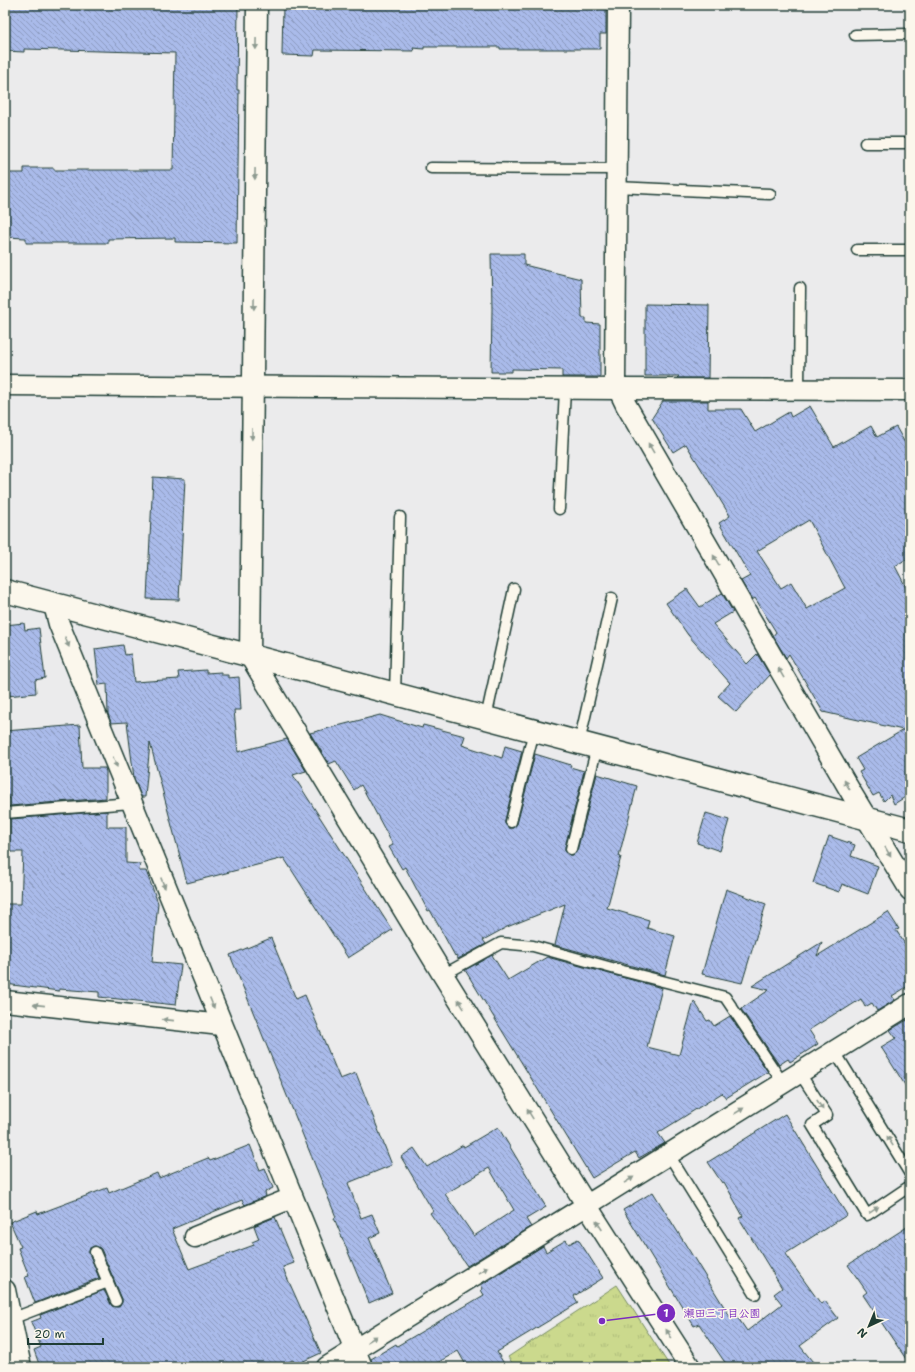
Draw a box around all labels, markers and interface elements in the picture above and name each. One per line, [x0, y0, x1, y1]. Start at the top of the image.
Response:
one-way arrow [253, 38, 260, 50]
one-way arrow [252, 168, 258, 181]
one-way arrow [251, 298, 257, 311]
one-way arrow [249, 428, 255, 441]
one-way arrow [647, 442, 654, 454]
one-way arrow [713, 554, 720, 566]
one-way arrow [64, 636, 70, 648]
one-way arrow [778, 667, 785, 679]
one-way arrow [112, 757, 118, 769]
one-way arrow [843, 779, 850, 791]
one-way arrow [884, 846, 891, 858]
one-way arrow [161, 877, 167, 889]
one-way arrow [209, 998, 215, 1009]
one-way arrow [457, 999, 465, 1009]
one-way arrow [33, 1002, 45, 1008]
one-way arrow [162, 1016, 174, 1023]
one-way arrow [817, 1099, 824, 1111]
one-way arrow [733, 1107, 745, 1114]
one-way arrow [526, 1109, 534, 1119]
one-way arrow [886, 1135, 893, 1147]
one-way arrow [623, 1176, 635, 1183]
one-way arrow [869, 1206, 880, 1214]
one-way arrow [595, 1219, 603, 1230]
one-way arrow [477, 1267, 489, 1274]
callout: 瀬田三丁目公園 [656, 1301, 769, 1324]
text: 1 [663, 1305, 669, 1321]
text: 瀬田三丁目公園 [684, 1306, 761, 1321]
north arrow [849, 1306, 889, 1346]
scale bar [28, 1320, 103, 1346]
text: N [854, 1324, 871, 1341]
text: 20 m [34, 1326, 65, 1342]
one-way arrow [665, 1329, 673, 1339]
one-way arrow [367, 1335, 377, 1343]

